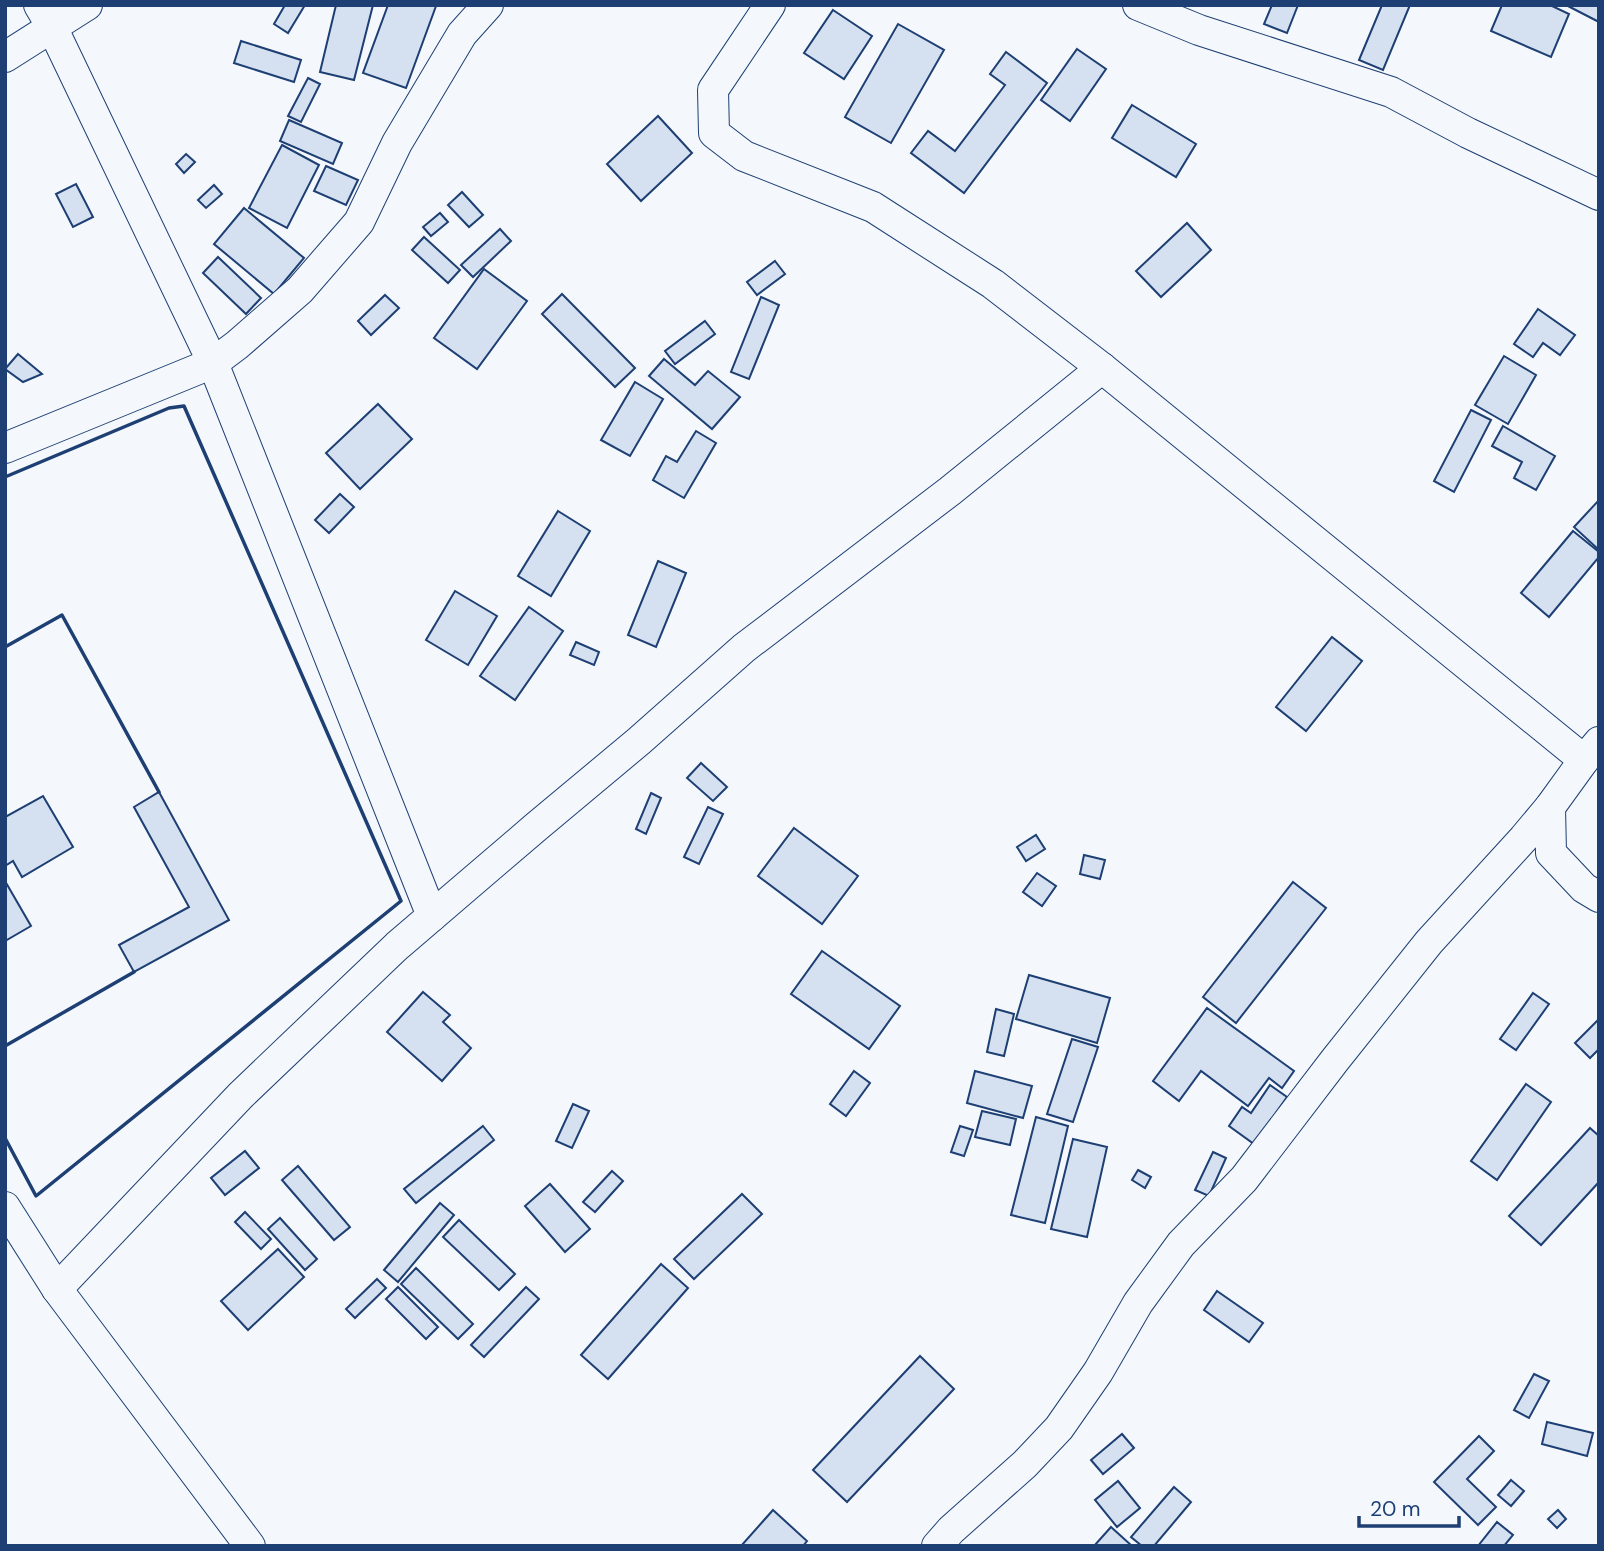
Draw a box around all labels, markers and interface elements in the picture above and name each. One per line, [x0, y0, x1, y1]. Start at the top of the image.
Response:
scale bar [1359, 1484, 1459, 1528]
text: 20 m [1370, 1495, 1421, 1523]

